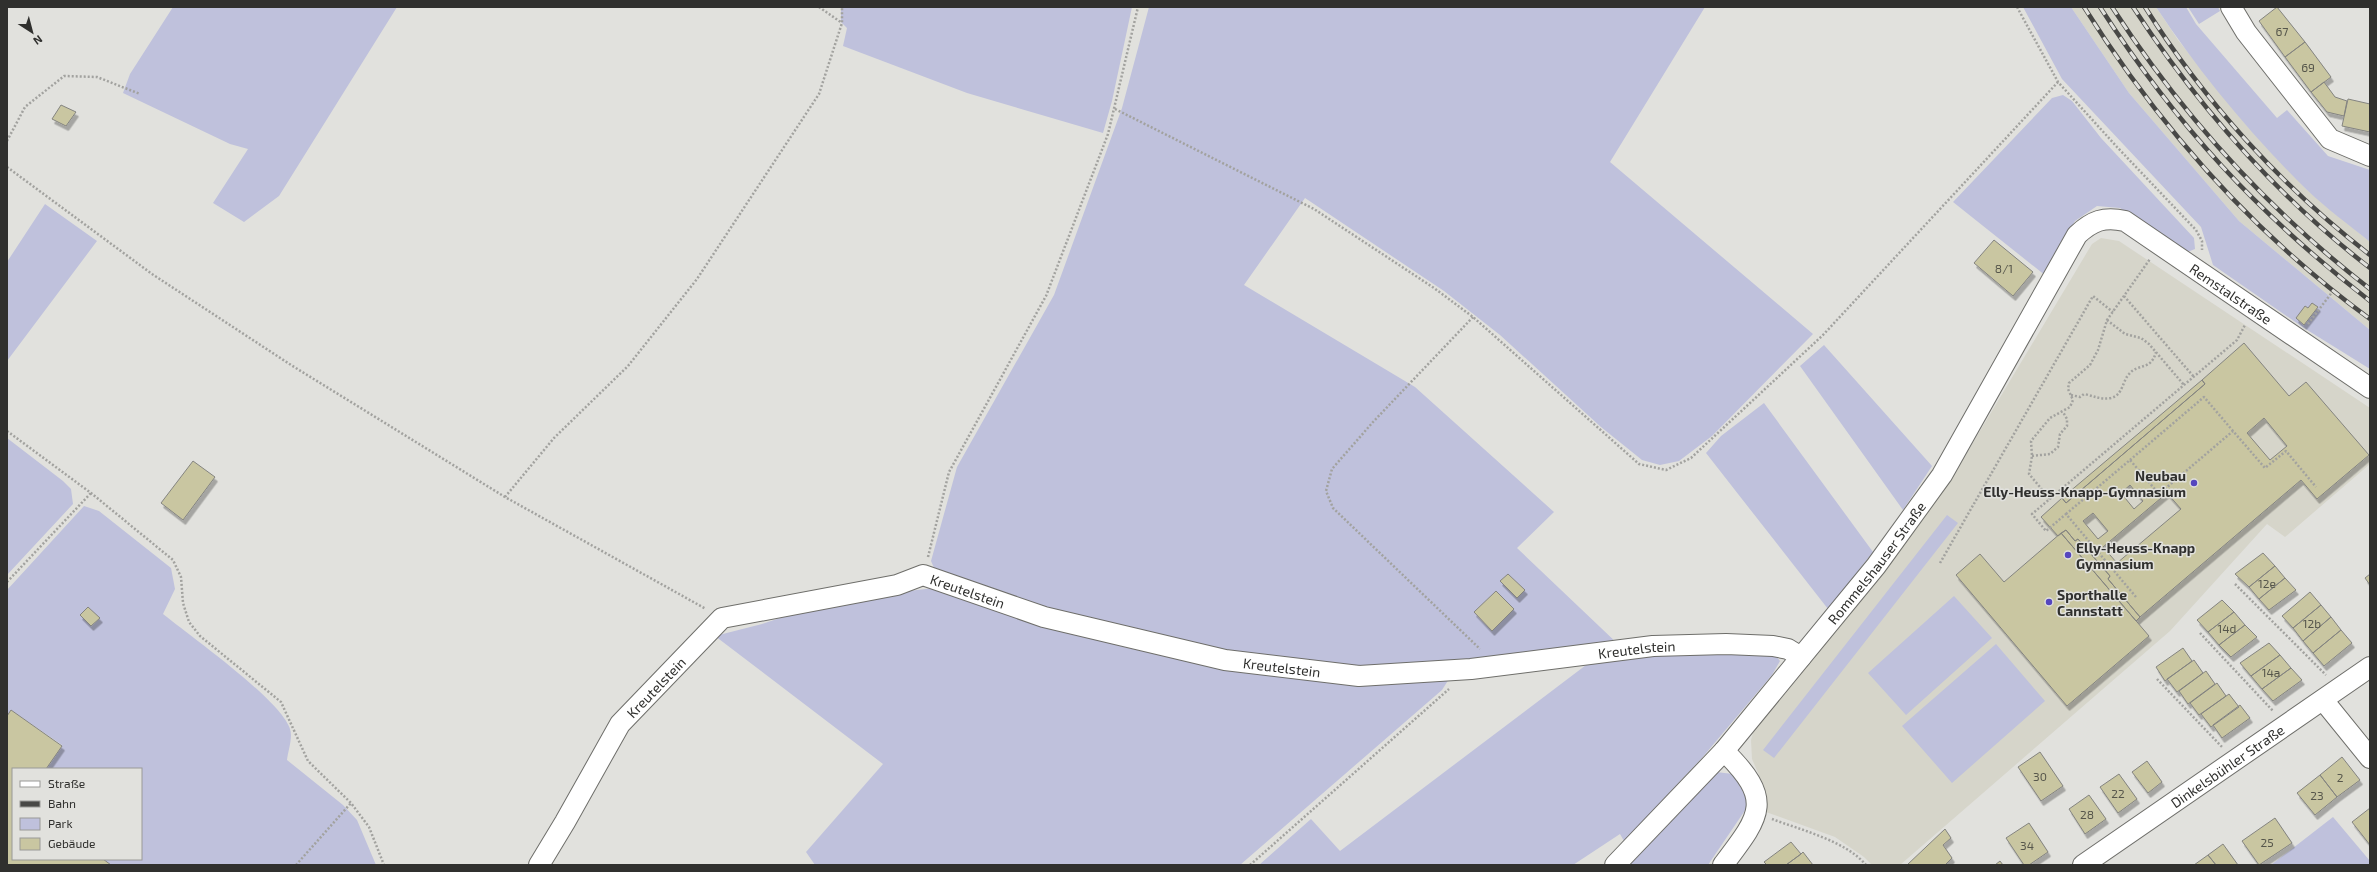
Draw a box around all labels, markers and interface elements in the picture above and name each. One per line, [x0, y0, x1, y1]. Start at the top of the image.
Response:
north arrow [12, 12, 52, 52]
house number: 67 [2275, 24, 2289, 38]
text: N [31, 33, 45, 48]
house number: 69 [2301, 60, 2315, 74]
street label: Remstalstraße [2187, 259, 2275, 327]
house number: 8/1 [1995, 261, 2013, 275]
place label: Neubau Elly-Heuss-Knapp-Gymnasium [1983, 467, 2186, 500]
marker: Neubau Elly-Heuss-Knapp-Gymnasium [2189, 478, 2199, 488]
street label: Rommelshauser Straße [1824, 498, 1929, 627]
place label: Elly-Heuss-Knapp Gymnasium [2076, 539, 2195, 572]
marker: Elly-Heuss-Knapp Gymnasium [2063, 550, 2073, 560]
street label: Kreutelstein [928, 570, 1007, 611]
house number: 12e [2258, 576, 2276, 590]
place label: Sporthalle Cannstatt [2057, 586, 2127, 619]
marker: Sporthalle Cannstatt [2044, 597, 2054, 607]
house number: 12b [2303, 616, 2321, 630]
house number: 14d [2217, 621, 2237, 635]
street label: Kreutelstein [1597, 637, 1676, 661]
street label: Kreutelstein [622, 653, 689, 721]
street label: Kreutelstein [1242, 654, 1321, 680]
house number: 14a [2262, 665, 2280, 679]
street label: Dinkelsbühler Straße [2167, 720, 2287, 811]
legend [12, 768, 142, 860]
house number: 30 [2033, 769, 2047, 783]
house number: 2 [2337, 770, 2344, 784]
text: Straße [48, 776, 85, 790]
house number: 22 [2111, 786, 2125, 800]
house number: 23 [2310, 788, 2324, 802]
text: Bahn [48, 796, 76, 810]
house number: 28 [2080, 807, 2094, 821]
text: Park [48, 816, 73, 830]
house number: 25 [2260, 835, 2274, 849]
text: Gebäude [48, 836, 96, 850]
house number: 34 [2020, 838, 2034, 852]

